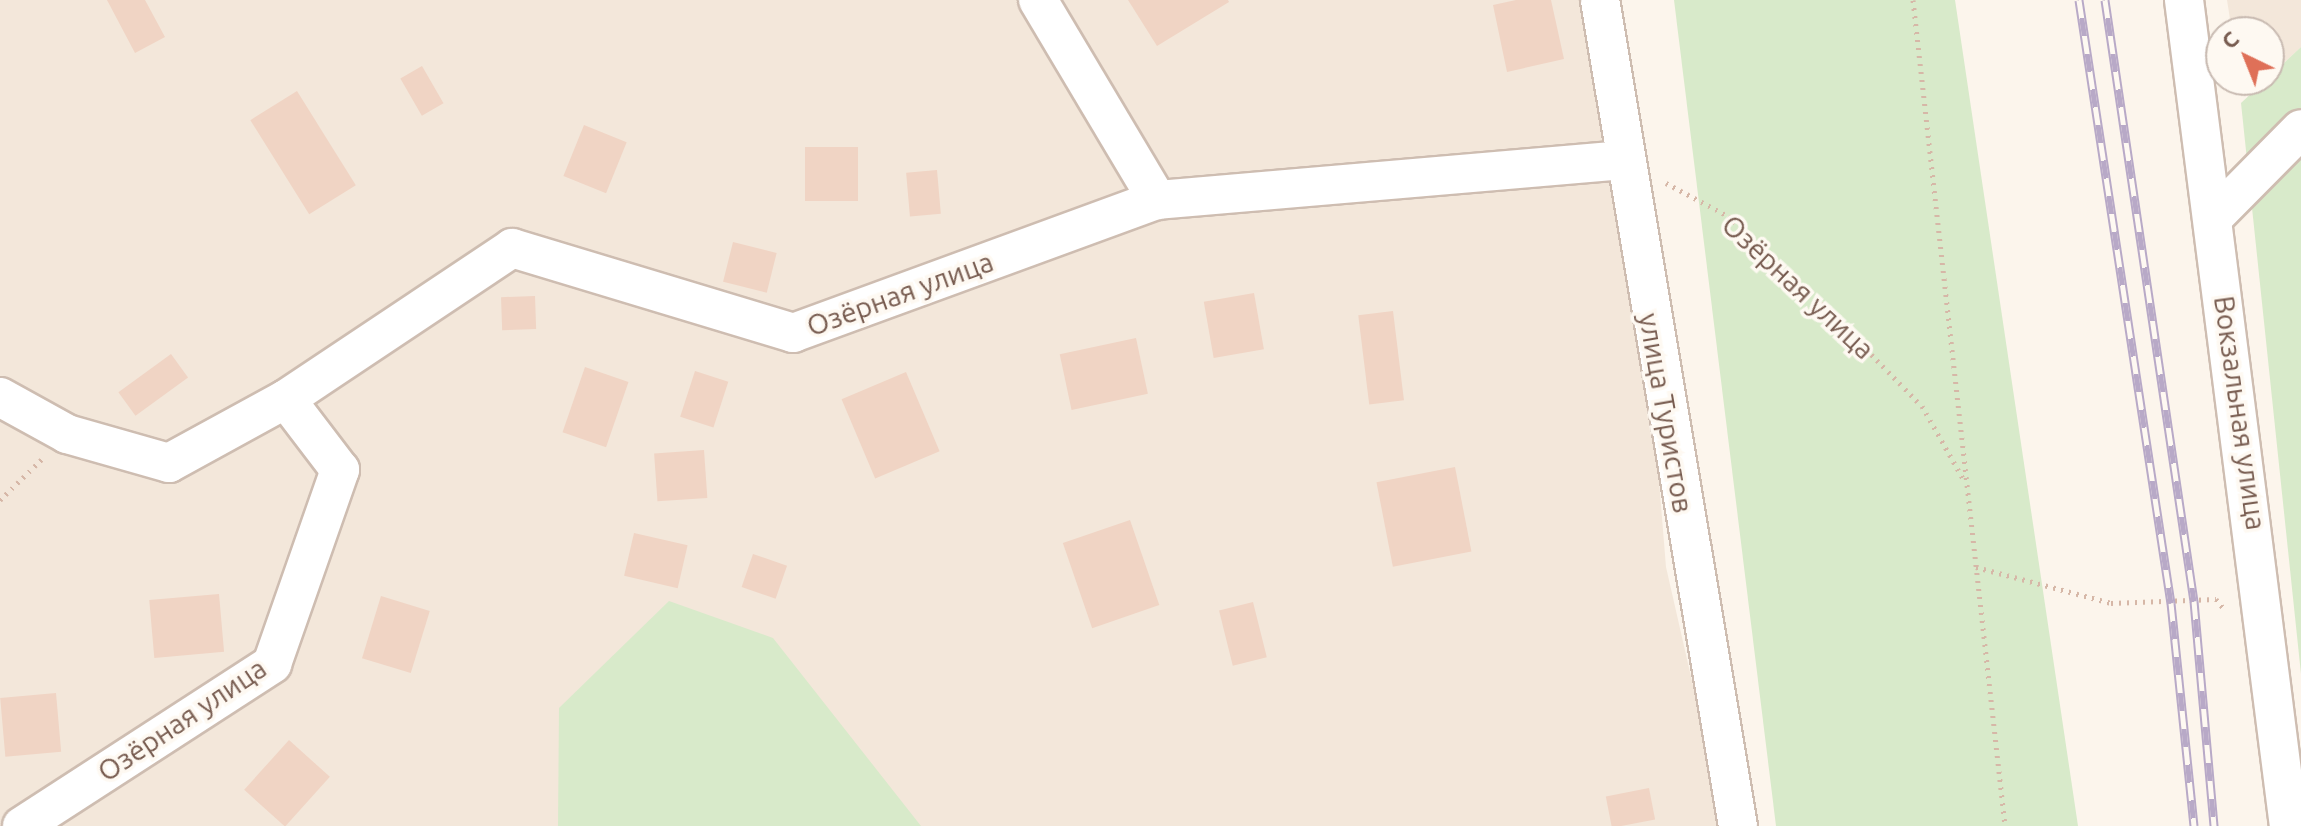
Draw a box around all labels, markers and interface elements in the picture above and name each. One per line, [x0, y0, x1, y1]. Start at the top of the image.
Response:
north arrow [2205, 16, 2285, 96]
text: С [2216, 26, 2243, 53]
street label: Озёрная улица [1715, 208, 1881, 366]
street label: Озёрная улица [802, 245, 998, 343]
street label: Вокзальная улица [2207, 294, 2273, 532]
street label: улица Туристов [1632, 310, 1700, 516]
street label: Озёрная улица [91, 651, 273, 789]

